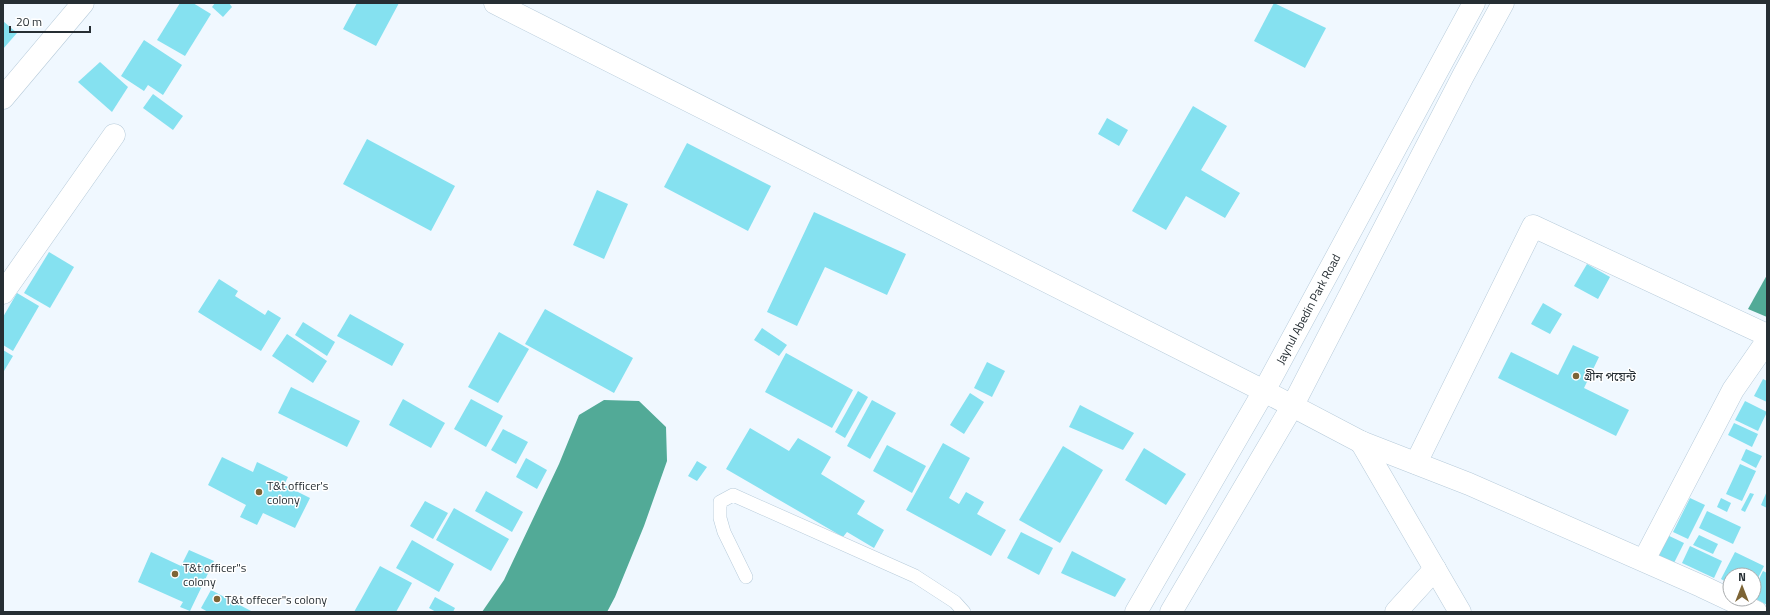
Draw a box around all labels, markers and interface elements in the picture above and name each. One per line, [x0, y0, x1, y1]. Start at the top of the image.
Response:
scale bar [10, 8, 90, 34]
text: 20 m [16, 12, 42, 31]
street label: Jaynul Abedin Park Road [1271, 250, 1345, 368]
place label: গ্রীন পয়েন্ট [1584, 367, 1636, 386]
marker: গ্রীন পয়েন্ট [1571, 371, 1581, 381]
place label: T&t officer's colony [267, 476, 329, 509]
marker: T&t officer's colony [254, 487, 264, 497]
place label: T&t officer"s colony [183, 558, 247, 591]
north arrow [1722, 567, 1762, 607]
marker: T&t officer"s colony [170, 569, 180, 579]
text: N [1738, 569, 1746, 585]
place label: T&t offecer"s colony [225, 590, 327, 609]
marker: T&t offecer"s colony [212, 594, 222, 604]

